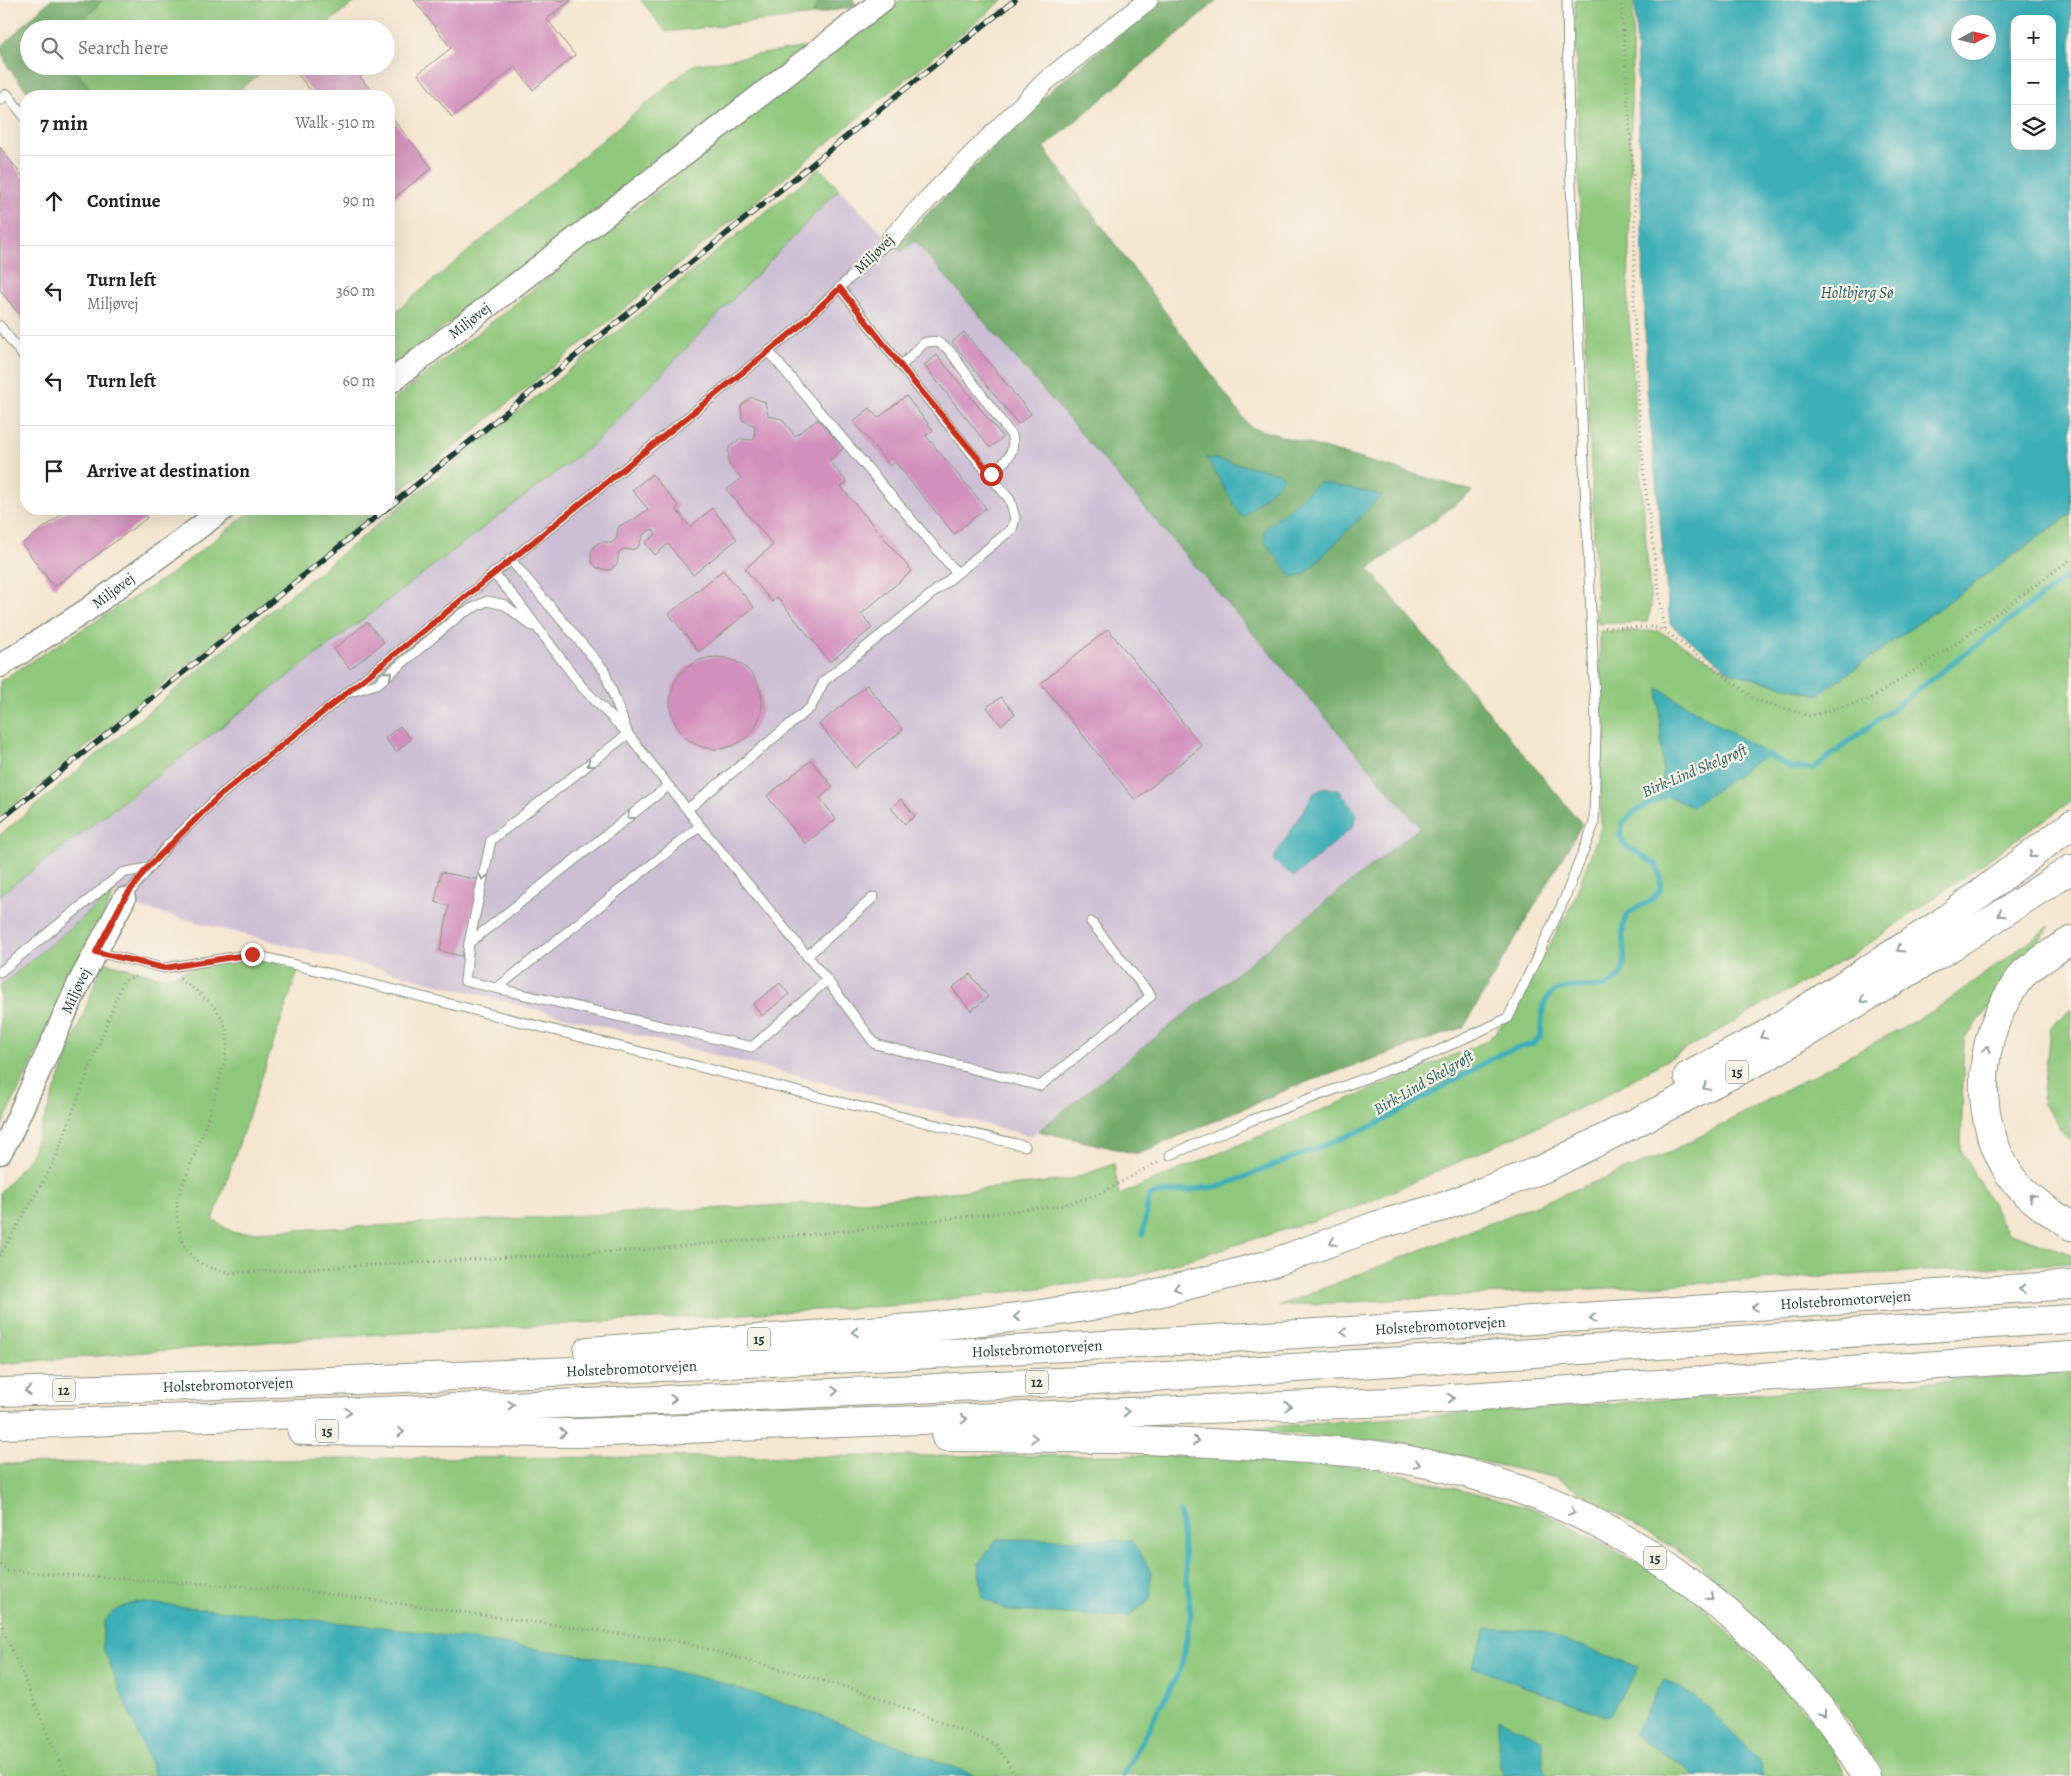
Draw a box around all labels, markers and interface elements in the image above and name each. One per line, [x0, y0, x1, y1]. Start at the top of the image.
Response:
north arrow [1951, 15, 1996, 60]
map controls [2011, 15, 2056, 150]
button: + [2011, 15, 2056, 60]
search box [20, 20, 395, 75]
icon: search [38, 34, 66, 62]
text: Search here [78, 35, 168, 61]
button: − [2011, 60, 2056, 105]
button: layers [2011, 105, 2056, 150]
text: 7 min [40, 109, 88, 137]
text: Walk · 510 m [295, 112, 375, 134]
icon: ahead [40, 187, 68, 215]
text: Continue [87, 188, 161, 214]
text: 90 m [343, 190, 375, 212]
street label: Miljøvej [850, 230, 898, 278]
text: Turn left [87, 267, 156, 293]
icon: left [40, 277, 68, 305]
text: 360 m [336, 280, 375, 302]
water label: Holtbjerg Sø [1821, 282, 1894, 304]
text: Miljøvej [87, 293, 139, 315]
street label: Miljøvej [444, 298, 495, 343]
icon: left [40, 367, 68, 395]
text: Turn left [87, 368, 156, 394]
text: 60 m [343, 370, 375, 392]
icon: arrive [40, 457, 68, 485]
text: Arrive at destination [87, 458, 250, 484]
route start [980, 463, 1003, 486]
street label: Miljøvej [88, 568, 139, 613]
one-way arrow [383, 671, 392, 680]
water label: Birk-Lind Skelgrøft [1639, 738, 1752, 803]
one-way arrow [586, 758, 595, 767]
one-way arrow [627, 811, 636, 819]
one-way arrow [2029, 849, 2038, 857]
one-way arrow [478, 872, 489, 881]
one-way arrow [1997, 908, 2006, 918]
route end [241, 943, 264, 966]
one-way arrow [1896, 943, 1906, 952]
street label: Miljøvej [56, 964, 95, 1017]
one-way arrow [1859, 993, 1868, 1003]
one-way arrow [1759, 1030, 1768, 1040]
water label: Birk-Lind Skelgrøft [1369, 1045, 1479, 1120]
one-way arrow [1981, 1045, 1992, 1054]
road number: 15 [1726, 1060, 1748, 1084]
one-way arrow [1702, 1081, 1711, 1091]
one-way arrow [2029, 1194, 2038, 1203]
one-way arrow [1329, 1236, 1337, 1246]
one-way arrow [1173, 1283, 1181, 1293]
one-way arrow [2018, 1283, 2026, 1294]
street label: Holstebromotorvejen [1780, 1286, 1912, 1314]
one-way arrow [1751, 1301, 1759, 1312]
one-way arrow [1013, 1311, 1021, 1322]
street label: Holstebromotorvejen [1374, 1312, 1506, 1340]
one-way arrow [1589, 1312, 1597, 1323]
one-way arrow [851, 1326, 859, 1337]
one-way arrow [1339, 1327, 1347, 1338]
road number: 15 [748, 1328, 770, 1350]
street label: Holstebromotorvejen [971, 1335, 1103, 1362]
street label: Holstebromotorvejen [566, 1356, 697, 1381]
road number: 12 [1026, 1370, 1048, 1394]
street label: Holstebromotorvejen [162, 1372, 294, 1397]
road number: 12 [53, 1378, 75, 1402]
one-way arrow [23, 1386, 31, 1396]
one-way arrow [832, 1386, 840, 1397]
one-way arrow [1447, 1392, 1455, 1403]
one-way arrow [670, 1394, 677, 1404]
one-way arrow [507, 1400, 515, 1411]
one-way arrow [1285, 1400, 1293, 1411]
one-way arrow [344, 1406, 352, 1417]
one-way arrow [1122, 1407, 1130, 1417]
one-way arrow [960, 1413, 968, 1424]
road number: 15 [316, 1420, 338, 1442]
one-way arrow [398, 1427, 405, 1437]
one-way arrow [560, 1428, 568, 1438]
one-way arrow [1030, 1432, 1038, 1443]
one-way arrow [1192, 1436, 1200, 1447]
one-way arrow [1413, 1458, 1422, 1468]
one-way arrow [1567, 1506, 1576, 1516]
road number: 15 [1644, 1546, 1666, 1570]
one-way arrow [1704, 1592, 1713, 1601]
one-way arrow [1817, 1707, 1826, 1717]

